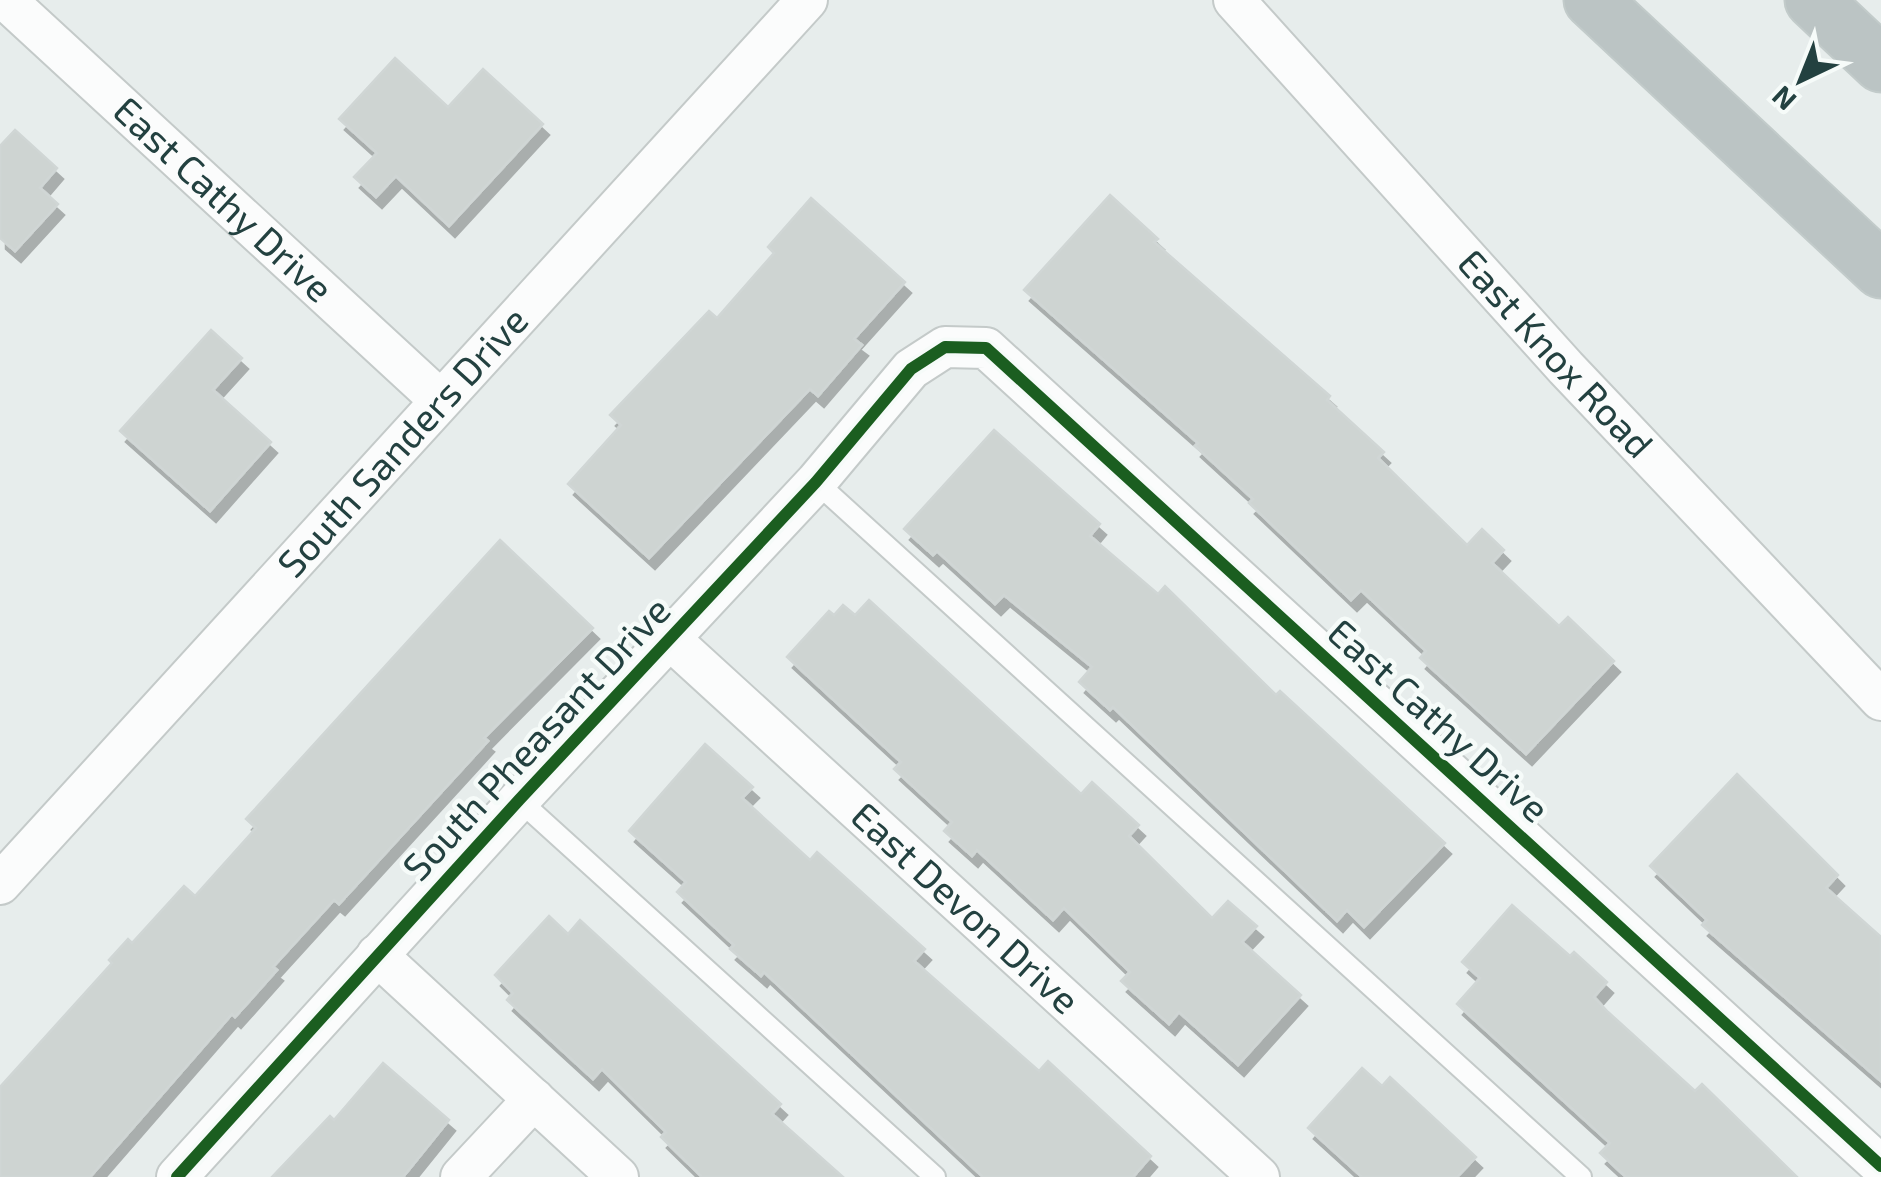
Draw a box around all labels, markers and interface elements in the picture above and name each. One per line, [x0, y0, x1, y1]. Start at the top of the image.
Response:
north arrow [1751, 30, 1851, 130]
text: N [1764, 80, 1802, 118]
street label: East Cathy Drive [105, 86, 343, 311]
street label: East Knox Road [1449, 239, 1664, 466]
street label: South Sanders Drive [267, 296, 536, 586]
street label: South Pheasant Drive [392, 586, 679, 889]
street label: East Cathy Drive [1319, 608, 1559, 831]
street label: East Devon Drive [843, 791, 1090, 1022]

